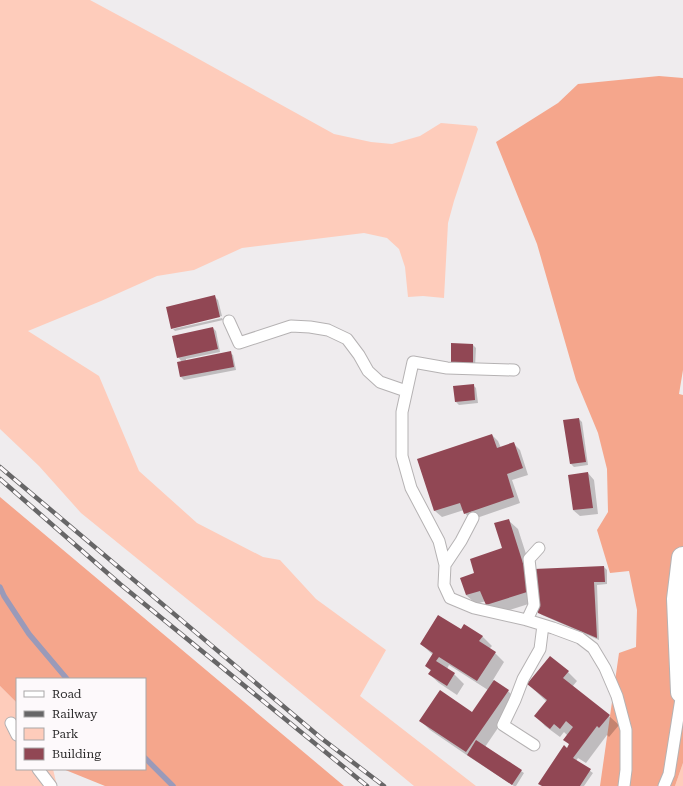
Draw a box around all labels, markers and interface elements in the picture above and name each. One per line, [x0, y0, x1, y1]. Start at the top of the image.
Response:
legend [16, 678, 146, 770]
text: Road [52, 687, 82, 701]
text: Railway [52, 707, 98, 721]
text: Park [52, 727, 79, 741]
text: Building [52, 747, 101, 761]

